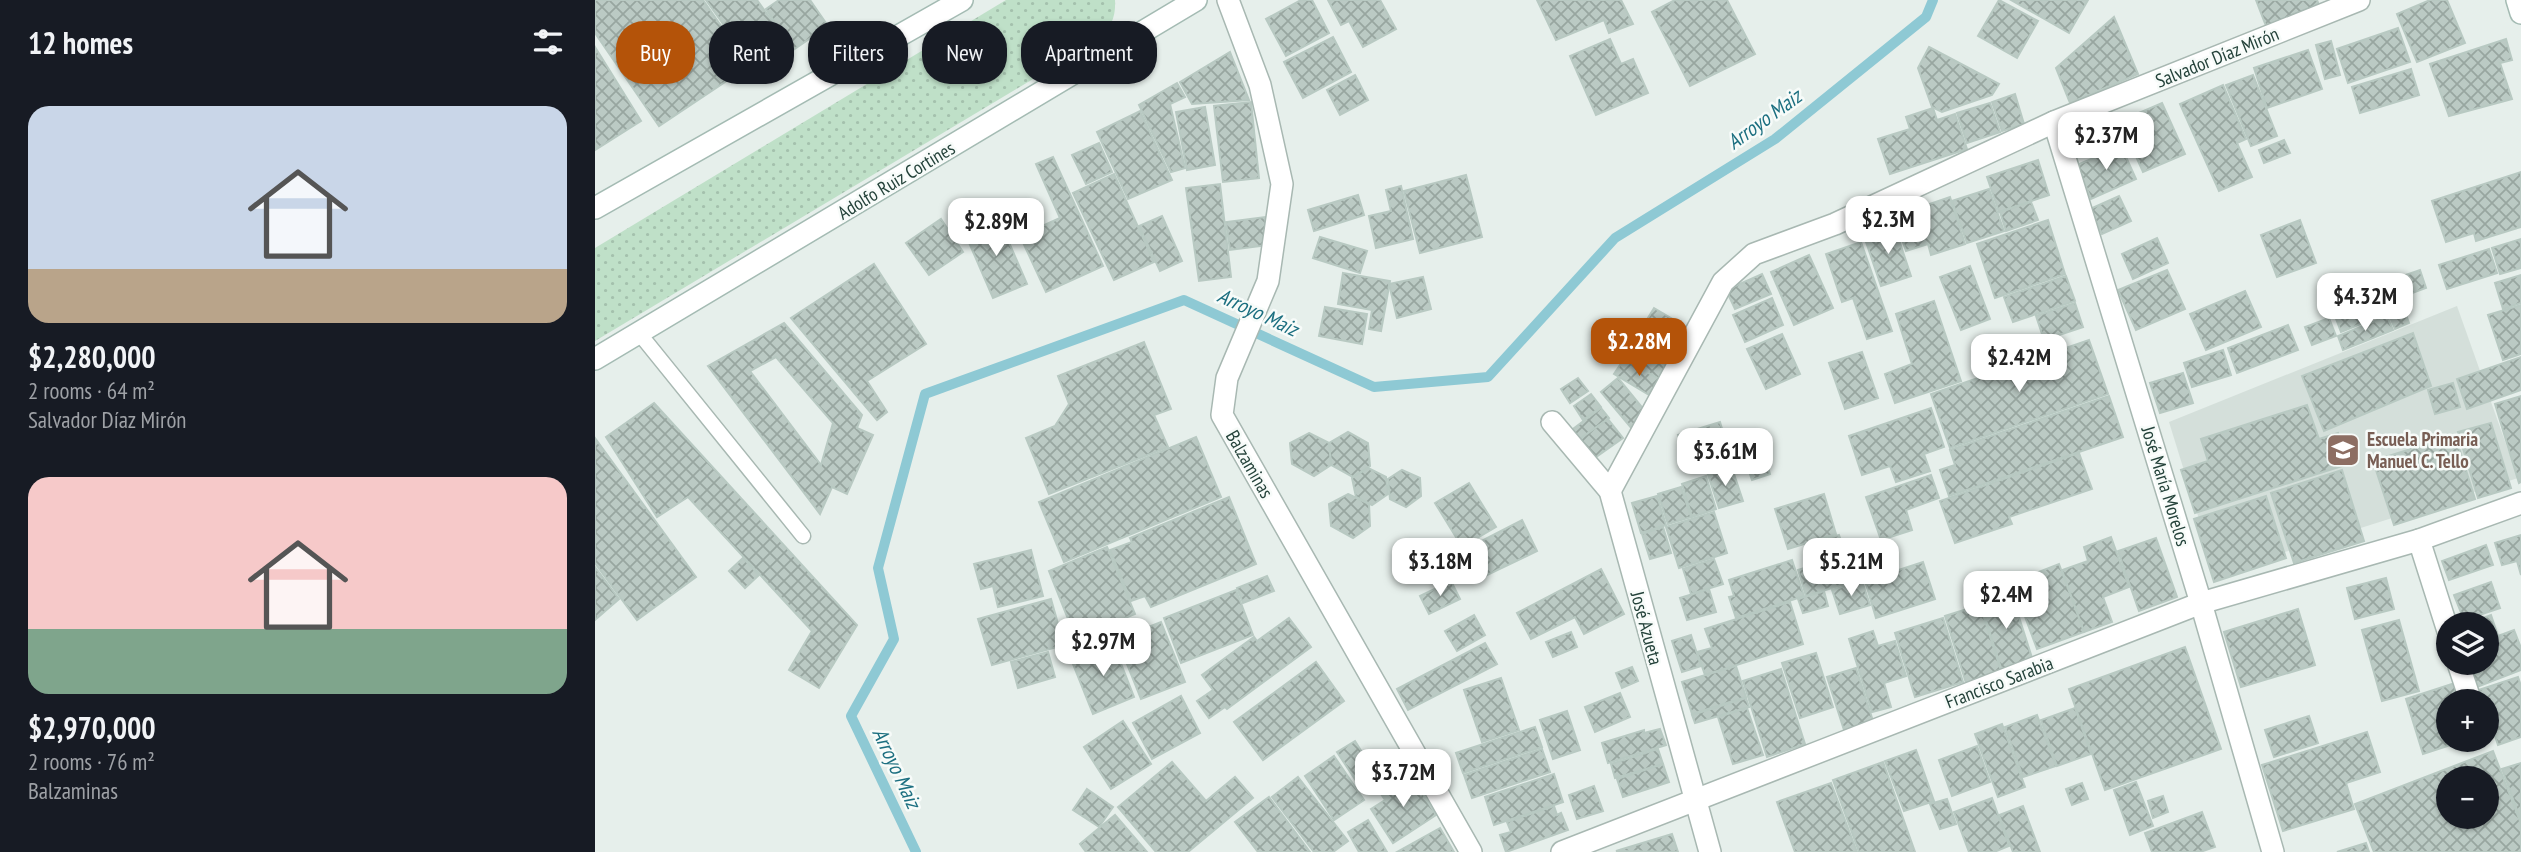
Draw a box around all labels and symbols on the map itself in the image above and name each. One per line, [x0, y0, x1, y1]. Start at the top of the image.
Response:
street label: Salvador Díaz Mirón [2152, 21, 2282, 93]
water label: Arroyo Maiz [1721, 81, 1809, 155]
pin: $2.37M [2049, 113, 2163, 172]
street label: Adolfo Ruiz Cortines [833, 136, 959, 224]
pin: $2.3M [1839, 196, 1937, 256]
pin: $2.89M [939, 198, 1053, 258]
pin: $4.32M [2308, 274, 2422, 333]
water label: Arroyo Maiz [1213, 282, 1305, 343]
pin: $2.28M [1582, 318, 1696, 378]
pin: $2.42M [1962, 334, 2076, 394]
street label: José María Morelos [2136, 422, 2196, 549]
street label: Balzaminas [1221, 426, 1279, 502]
place label: Escuela Primaria Manuel C. Tello [2367, 427, 2478, 473]
pin: $3.61M [1668, 428, 1782, 488]
school or university icon: Escuela Primaria Manuel C. Tello [2324, 431, 2362, 469]
pin: $3.18M [1383, 538, 1497, 598]
pin: $5.21M [1794, 538, 1908, 598]
pin: $2.4M [1957, 572, 2055, 631]
street label: José Azueta [1625, 588, 1668, 667]
pin: $2.97M [1046, 618, 1160, 678]
street label: Francisco Sarabia [1942, 650, 2056, 714]
water label: Arroyo Maiz [867, 723, 928, 815]
pin: $3.72M [1346, 750, 1460, 809]

